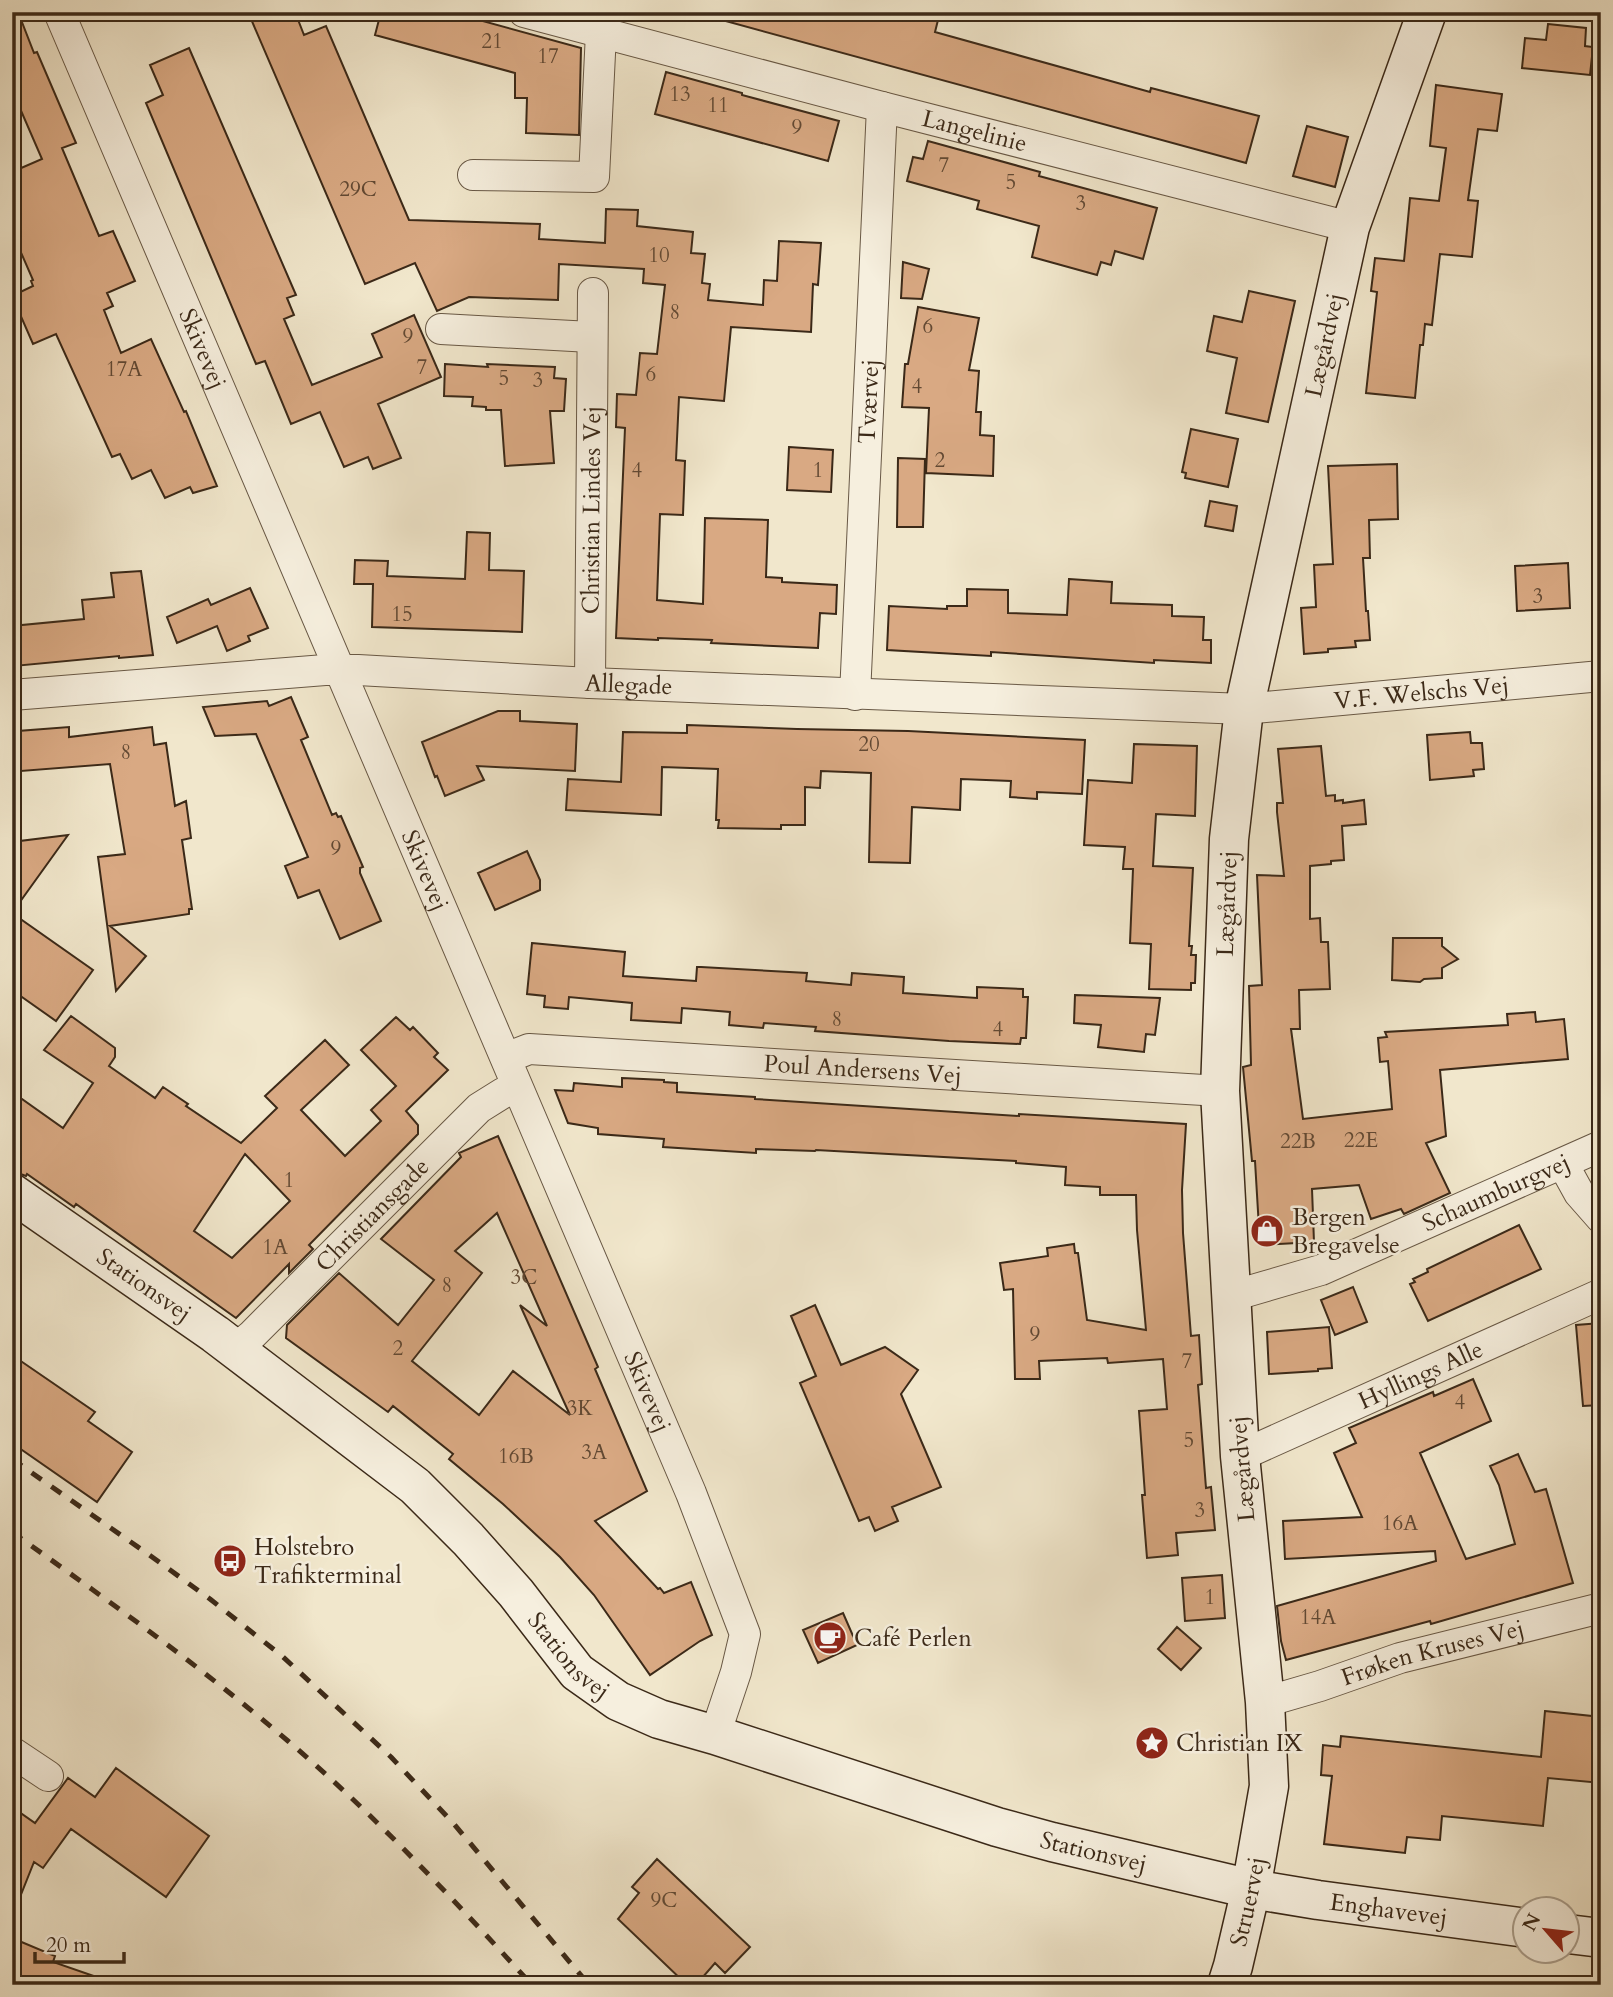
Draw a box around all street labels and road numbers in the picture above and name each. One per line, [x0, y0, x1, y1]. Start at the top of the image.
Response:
street label: Langelinie [919, 102, 1030, 161]
street label: Lægårdvej [1297, 290, 1352, 401]
street label: Skivevej [170, 303, 234, 394]
street label: Tværvej [851, 358, 887, 444]
street label: Christian Lindes Vej [575, 406, 609, 614]
street label: Allegade [584, 667, 673, 703]
street label: V.F. Welschs Vej [1333, 669, 1510, 718]
street label: Skivevej [393, 825, 456, 916]
street label: Lægårdvej [1209, 850, 1246, 957]
street label: Poul Andersens Vej [763, 1047, 963, 1092]
street label: Schaumburgvej [1417, 1146, 1575, 1240]
street label: Christiansgade [308, 1151, 437, 1280]
street label: Stationsvej [90, 1241, 198, 1330]
street label: Hyllings Alle [1353, 1333, 1489, 1418]
street label: Skivevej [616, 1346, 679, 1437]
street label: Lægårdvej [1221, 1415, 1264, 1523]
street label: Stationsvej [520, 1605, 616, 1707]
street label: Frøken Kruses Vej [1337, 1612, 1527, 1694]
street label: Stationsvej [1036, 1823, 1150, 1881]
street label: Struervej [1222, 1854, 1273, 1950]
street label: Enghavevej [1328, 1886, 1449, 1934]

